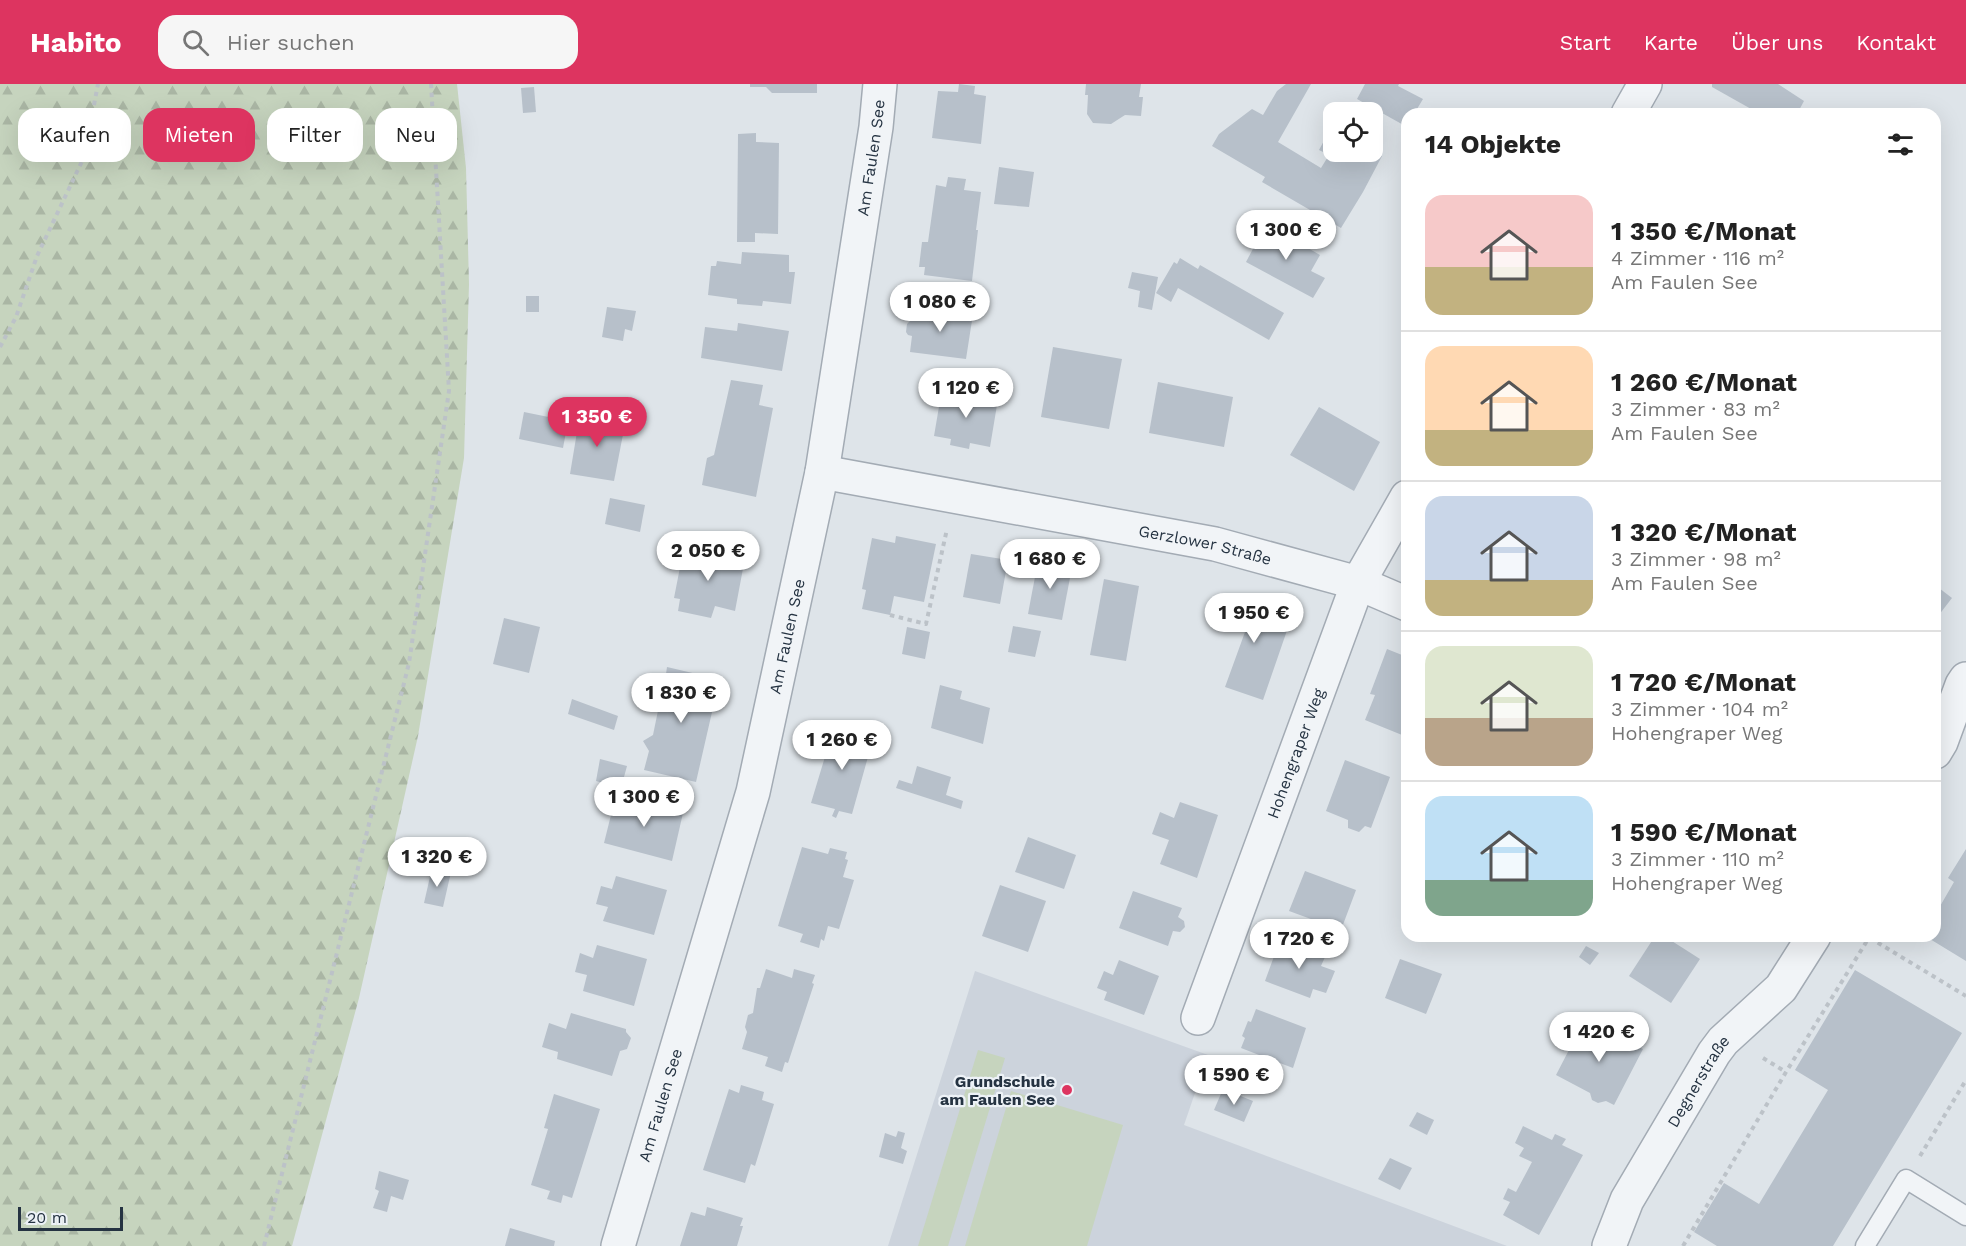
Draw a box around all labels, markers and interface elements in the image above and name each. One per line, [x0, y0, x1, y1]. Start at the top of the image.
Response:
search box [158, 15, 578, 69]
text: Habito [30, 26, 122, 59]
icon: search [179, 26, 212, 59]
text: Hier suchen [227, 30, 355, 55]
text: Start [1560, 30, 1611, 55]
text: Karte [1644, 30, 1698, 55]
text: Über uns [1731, 30, 1823, 55]
text: Kontakt [1856, 30, 1936, 55]
street label: Am Faulen See [853, 99, 889, 217]
map controls [1323, 102, 1383, 162]
button: locate [1323, 102, 1383, 162]
chip: Kaufen [18, 108, 131, 162]
chip: Mieten [143, 108, 255, 162]
chip: Filter [267, 108, 363, 162]
chip: Neu [375, 108, 457, 162]
icon: filters [1884, 128, 1917, 161]
text: 14 Objekte [1425, 129, 1561, 159]
pin: 1 300 € [1231, 210, 1341, 261]
text: 1 350 €/Monat [1611, 216, 1796, 246]
text: 1 300 € [1250, 217, 1322, 241]
icon: home [1473, 219, 1545, 291]
text: 4 Zimmer · 116 m² [1611, 246, 1784, 270]
text: Am Faulen See [1611, 270, 1758, 294]
pin: 1 080 € [885, 282, 995, 333]
text: 1 080 € [904, 289, 976, 313]
text: 1 260 €/Monat [1611, 367, 1797, 397]
pin: 1 120 € [911, 368, 1021, 419]
icon: home [1473, 370, 1545, 442]
text: 1 120 € [932, 375, 1000, 399]
pin: 1 350 € [542, 397, 652, 448]
text: 3 Zimmer · 83 m² [1611, 397, 1780, 421]
text: 1 350 € [562, 404, 632, 428]
text: Am Faulen See [1611, 421, 1758, 445]
text: 1 320 €/Monat [1611, 517, 1796, 547]
icon: home [1473, 520, 1545, 592]
street label: Gerzlower Straße [1137, 521, 1274, 569]
pin: 2 050 € [653, 531, 763, 582]
text: 2 050 € [671, 538, 745, 562]
pin: 1 680 € [995, 539, 1105, 590]
text: 1 680 € [1014, 546, 1086, 570]
text: 3 Zimmer · 98 m² [1611, 547, 1781, 571]
text: Am Faulen See [1611, 571, 1758, 595]
street label: Am Faulen See [765, 577, 809, 696]
pin: 1 950 € [1199, 593, 1309, 644]
text: 1 950 € [1219, 600, 1289, 624]
text: 1 720 €/Monat [1611, 667, 1796, 697]
icon: home [1473, 670, 1545, 742]
pin: 1 830 € [626, 673, 736, 724]
text: 1 830 € [645, 680, 717, 704]
street label: Hohengraper Weg [1263, 685, 1329, 821]
text: 3 Zimmer · 104 m² [1611, 697, 1788, 721]
pin: 1 260 € [787, 720, 897, 771]
text: Hohengraper Weg [1611, 721, 1783, 745]
text: 1 260 € [806, 727, 878, 751]
pin: 1 300 € [589, 777, 699, 828]
text: 1 300 € [608, 784, 680, 808]
text: 1 590 €/Monat [1611, 817, 1797, 847]
icon: home [1473, 820, 1545, 892]
pin: 1 320 € [382, 837, 492, 888]
text: 1 320 € [402, 844, 472, 868]
text: 3 Zimmer · 110 m² [1611, 847, 1784, 871]
text: Hohengraper Weg [1611, 871, 1783, 895]
pin: 1 720 € [1244, 919, 1354, 970]
text: 1 720 € [1264, 926, 1334, 950]
pin: 1 420 € [1544, 1012, 1654, 1063]
text: 1 420 € [1563, 1019, 1635, 1043]
street label: Degnerstraße [1663, 1031, 1733, 1131]
street label: Am Faulen See [635, 1046, 686, 1164]
pin: 1 590 € [1179, 1055, 1289, 1106]
text: 1 590 € [1199, 1062, 1269, 1086]
place label: Grundschule am Faulen See [940, 1072, 1055, 1109]
marker: Grundschule am Faulen See [1060, 1083, 1074, 1097]
scale bar [18, 1204, 123, 1232]
text: 20 m [27, 1208, 67, 1227]

